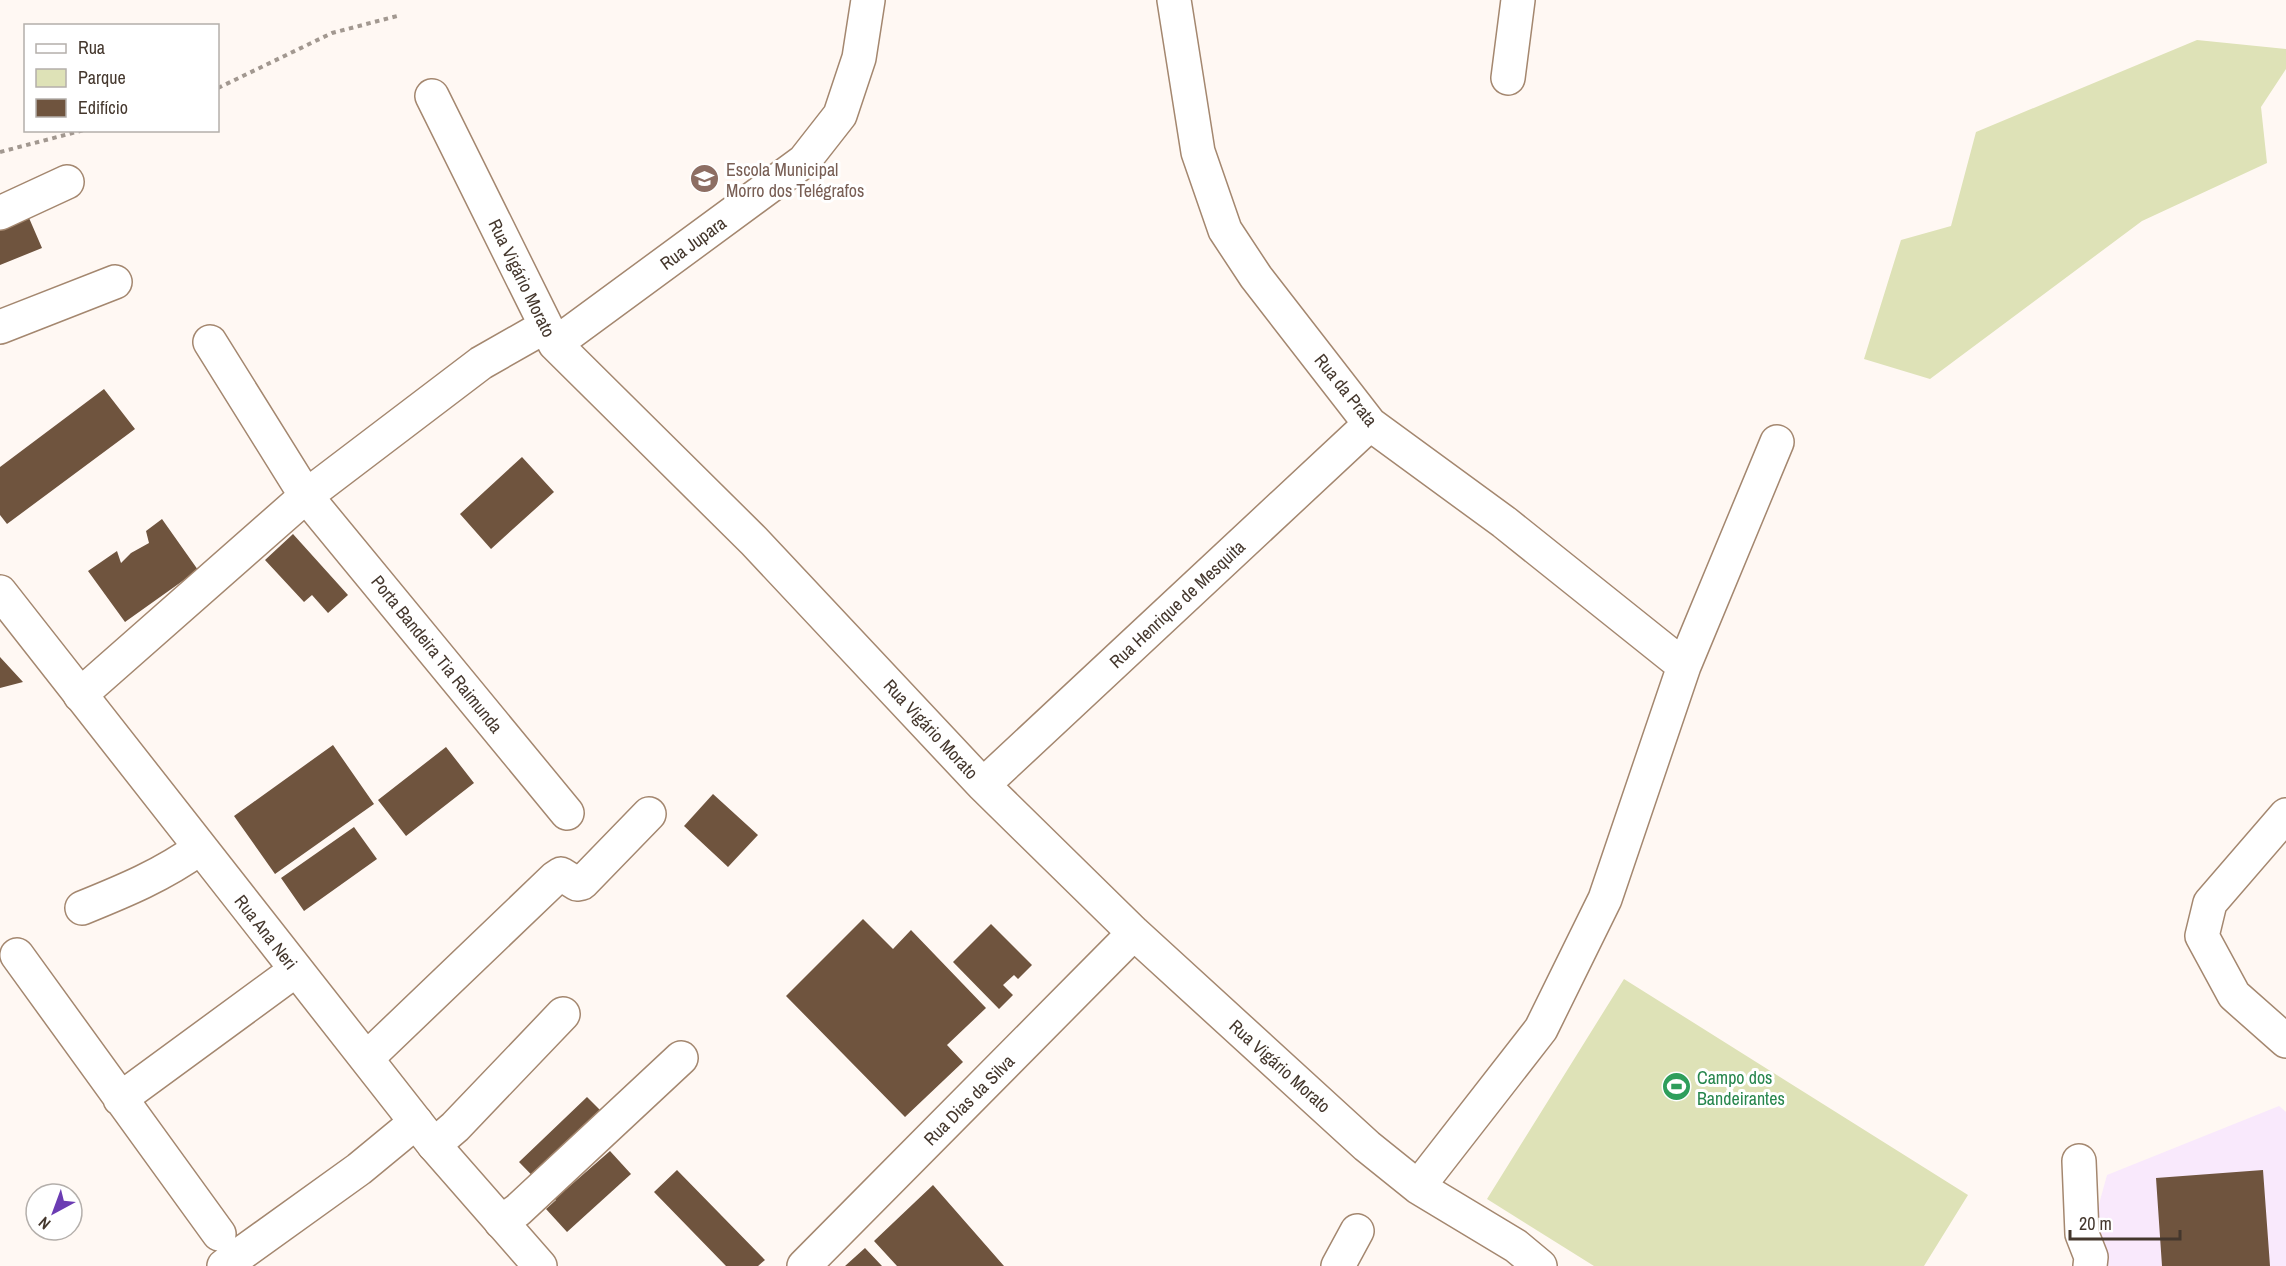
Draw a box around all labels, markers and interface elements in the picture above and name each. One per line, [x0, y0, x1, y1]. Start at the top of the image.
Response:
legend [24, 24, 219, 132]
text: Rua [78, 35, 105, 60]
text: Parque [78, 65, 126, 90]
text: Edifício [78, 95, 128, 120]
place label: Escola Municipal Morro dos Telégrafos [726, 157, 864, 203]
school or university icon: Escola Municipal Morro dos Telégrafos [689, 163, 721, 195]
street label: Rua Jupara [655, 210, 731, 276]
street label: Rua Vigário Morato [483, 215, 561, 341]
street label: Rua da Prata [1309, 348, 1383, 432]
street label: Rua Henrique de Mesquita [1104, 534, 1250, 674]
street label: Porta Bandeira Tia Raimunda [366, 570, 508, 738]
street label: Rua Vigário Morato [878, 673, 984, 785]
street label: Rua Ana Neri [229, 889, 303, 975]
street label: Rua Vigário Morato [1224, 1014, 1336, 1118]
street label: Rua Dias da Silva [918, 1049, 1020, 1151]
place label: Campo dos Bandeirantes [1697, 1065, 1785, 1111]
sports icon: Campo dos Bandeirantes [1660, 1071, 1692, 1103]
north arrow [24, 1182, 84, 1242]
scale bar [2070, 1203, 2180, 1241]
text: 20 m [2079, 1211, 2112, 1236]
text: N [33, 1212, 55, 1235]

